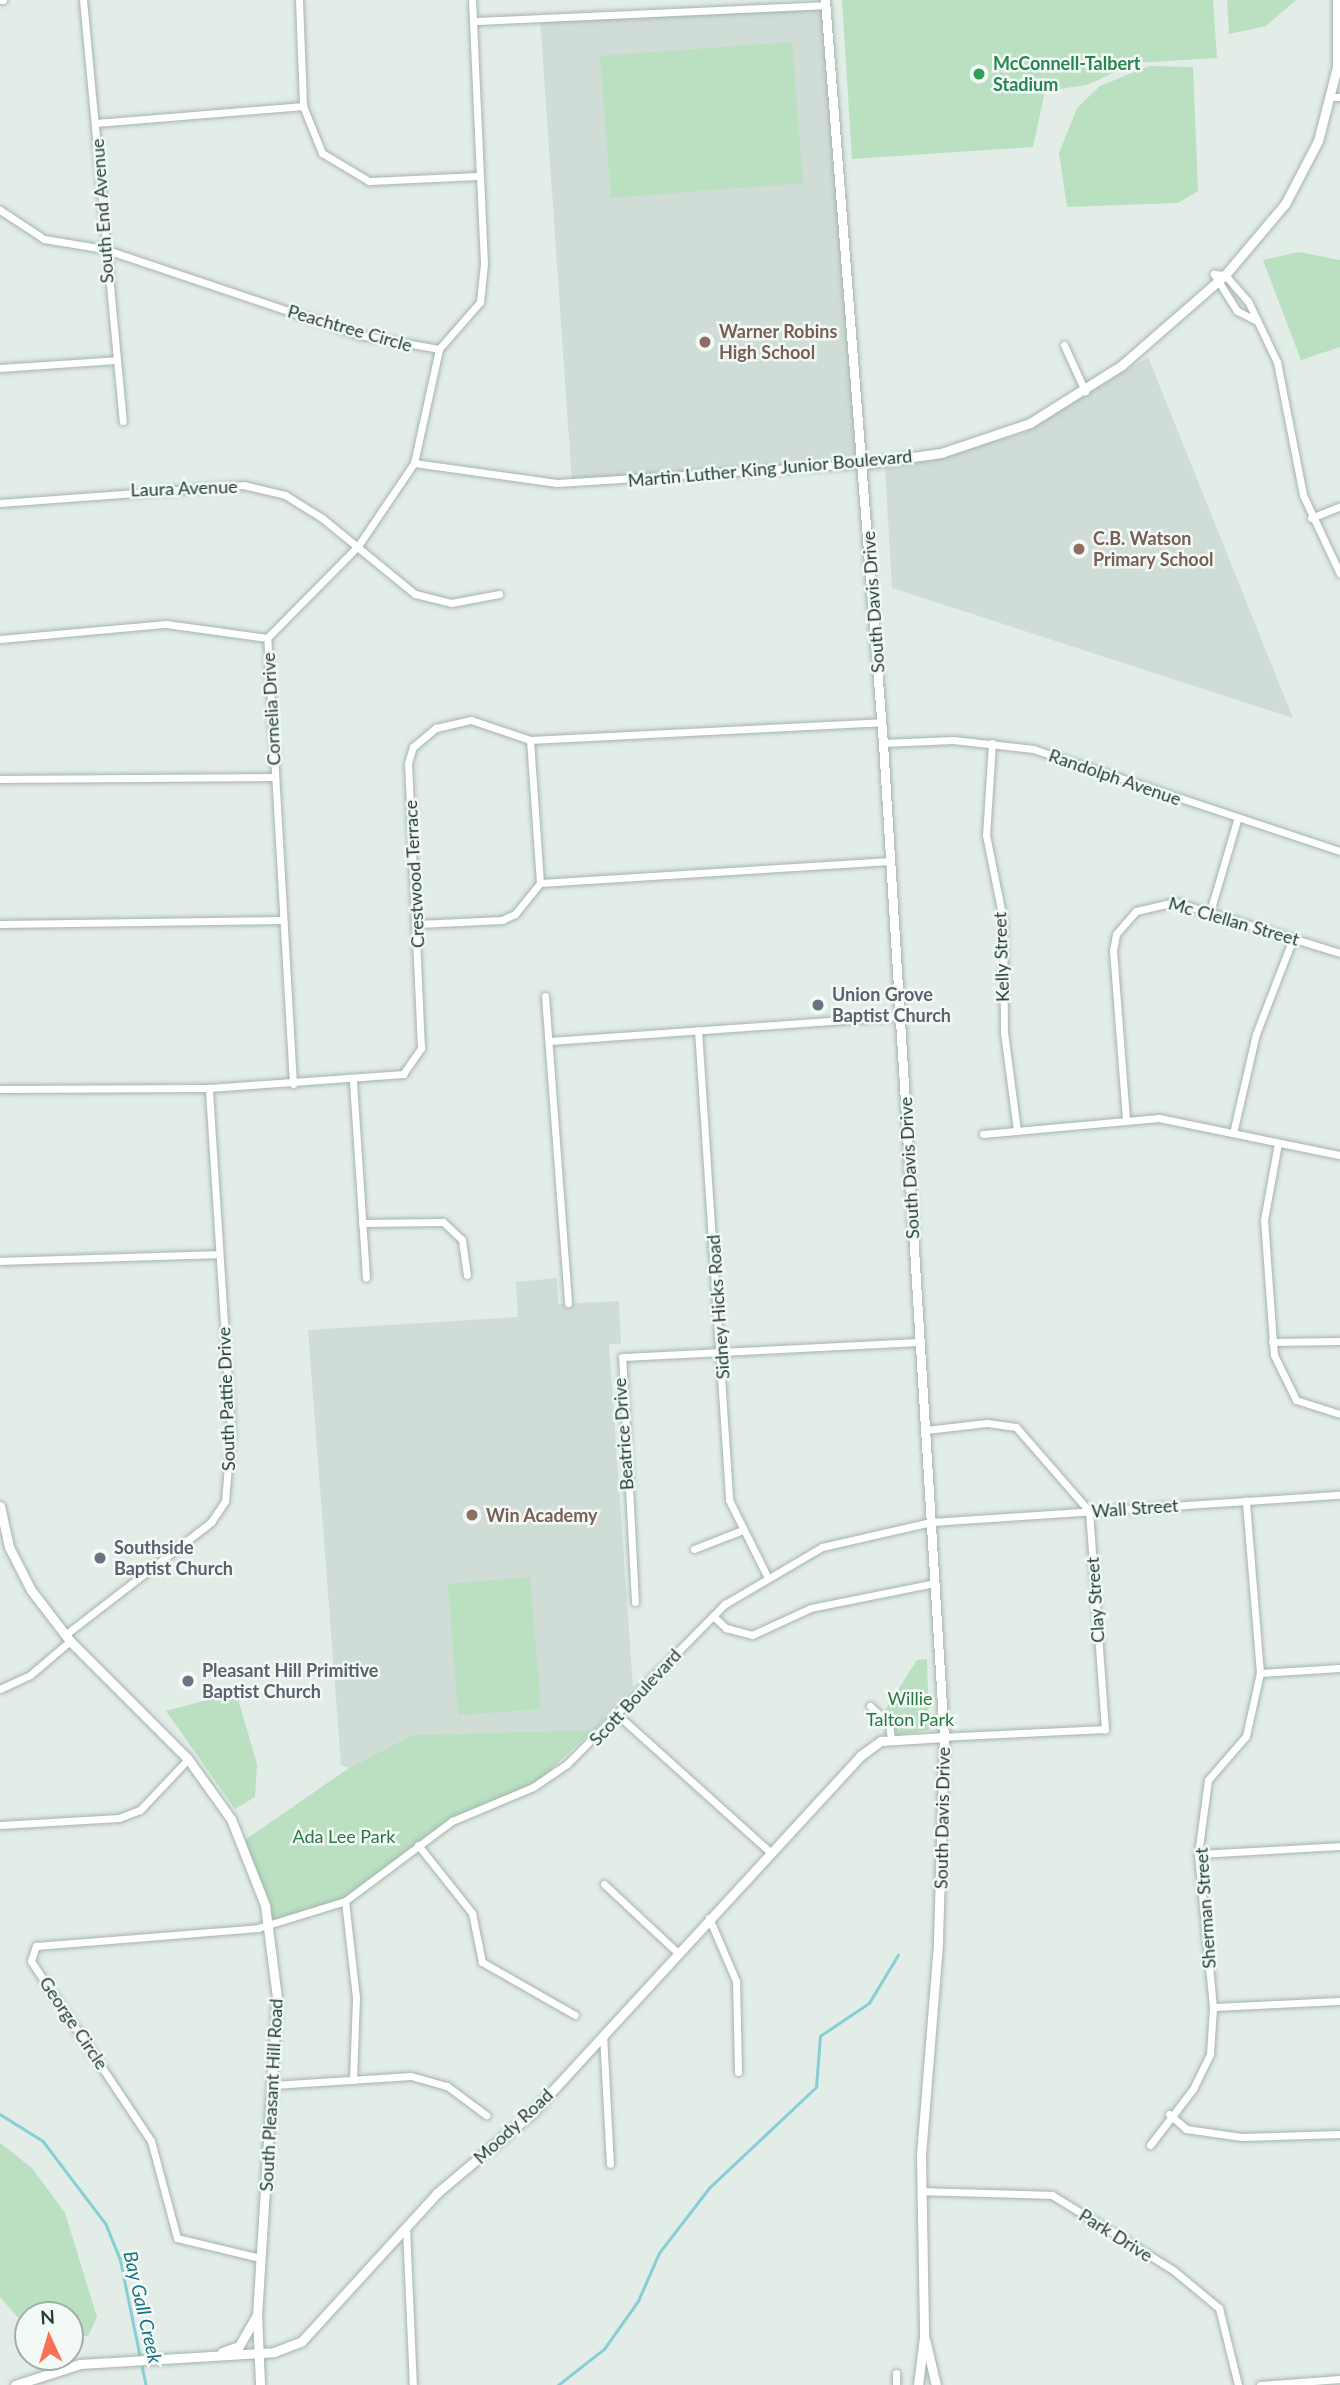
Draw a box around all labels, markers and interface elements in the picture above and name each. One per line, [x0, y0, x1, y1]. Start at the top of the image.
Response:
place label: McConnell-Talbert Stadium [993, 53, 1140, 96]
marker: McConnell-Talbert Stadium [971, 66, 987, 82]
street label: South End Avenue [86, 138, 118, 284]
street label: Peachtree Circle [285, 300, 415, 356]
place label: Warner Robins High School [719, 321, 838, 364]
marker: Warner Robins High School [697, 334, 713, 350]
street label: Martin Luther King Junior Boulevard [626, 445, 914, 491]
street label: Laura Avenue [130, 475, 238, 501]
place label: C.B. Watson Primary School [1093, 528, 1214, 570]
street label: South Davis Drive [857, 530, 889, 674]
marker: C.B. Watson Primary School [1071, 541, 1087, 557]
street label: Cornelia Drive [257, 652, 285, 766]
street label: Randolph Avenue [1046, 744, 1184, 810]
street label: Crestwood Terrace [399, 799, 429, 949]
street label: Mc Clellan Street [1166, 892, 1302, 950]
street label: Kelly Street [989, 911, 1013, 1003]
place label: Union Grove Baptist Church [832, 984, 951, 1026]
marker: Union Grove Baptist Church [810, 997, 826, 1013]
street label: South Davis Drive [894, 1096, 924, 1240]
street label: Sidney Hicks Road [702, 1234, 734, 1380]
street label: South Pattie Drive [213, 1327, 239, 1471]
street label: Beatrice Drive [608, 1377, 638, 1491]
street label: Wall Street [1091, 1494, 1179, 1522]
place label: Win Academy [486, 1504, 598, 1526]
marker: Win Academy [464, 1507, 480, 1523]
place label: Southside Baptist Church [114, 1537, 233, 1580]
marker: Southside Baptist Church [92, 1550, 108, 1566]
street label: Clay Street [1081, 1556, 1109, 1644]
street label: Scott Boulevard [585, 1644, 685, 1750]
place label: Pleasant Hill Primitive Baptist Church [202, 1660, 378, 1702]
marker: Pleasant Hill Primitive Baptist Church [180, 1673, 196, 1689]
park label: Willie Talton Park [866, 1688, 954, 1730]
street label: South Davis Drive [930, 1747, 954, 1889]
park label: Ada Lee Park [293, 1825, 395, 1847]
street label: Sherman Street [1190, 1847, 1220, 1969]
street label: George Circle [35, 1972, 113, 2074]
street label: South Pleasant Hill Road [255, 1998, 287, 2192]
street label: Moody Road [469, 2084, 557, 2168]
street label: Park Drive [1075, 2204, 1157, 2266]
water label: Bay Gall Creek [119, 2248, 167, 2366]
north arrow [14, 2301, 84, 2371]
text: N [40, 2305, 56, 2329]

